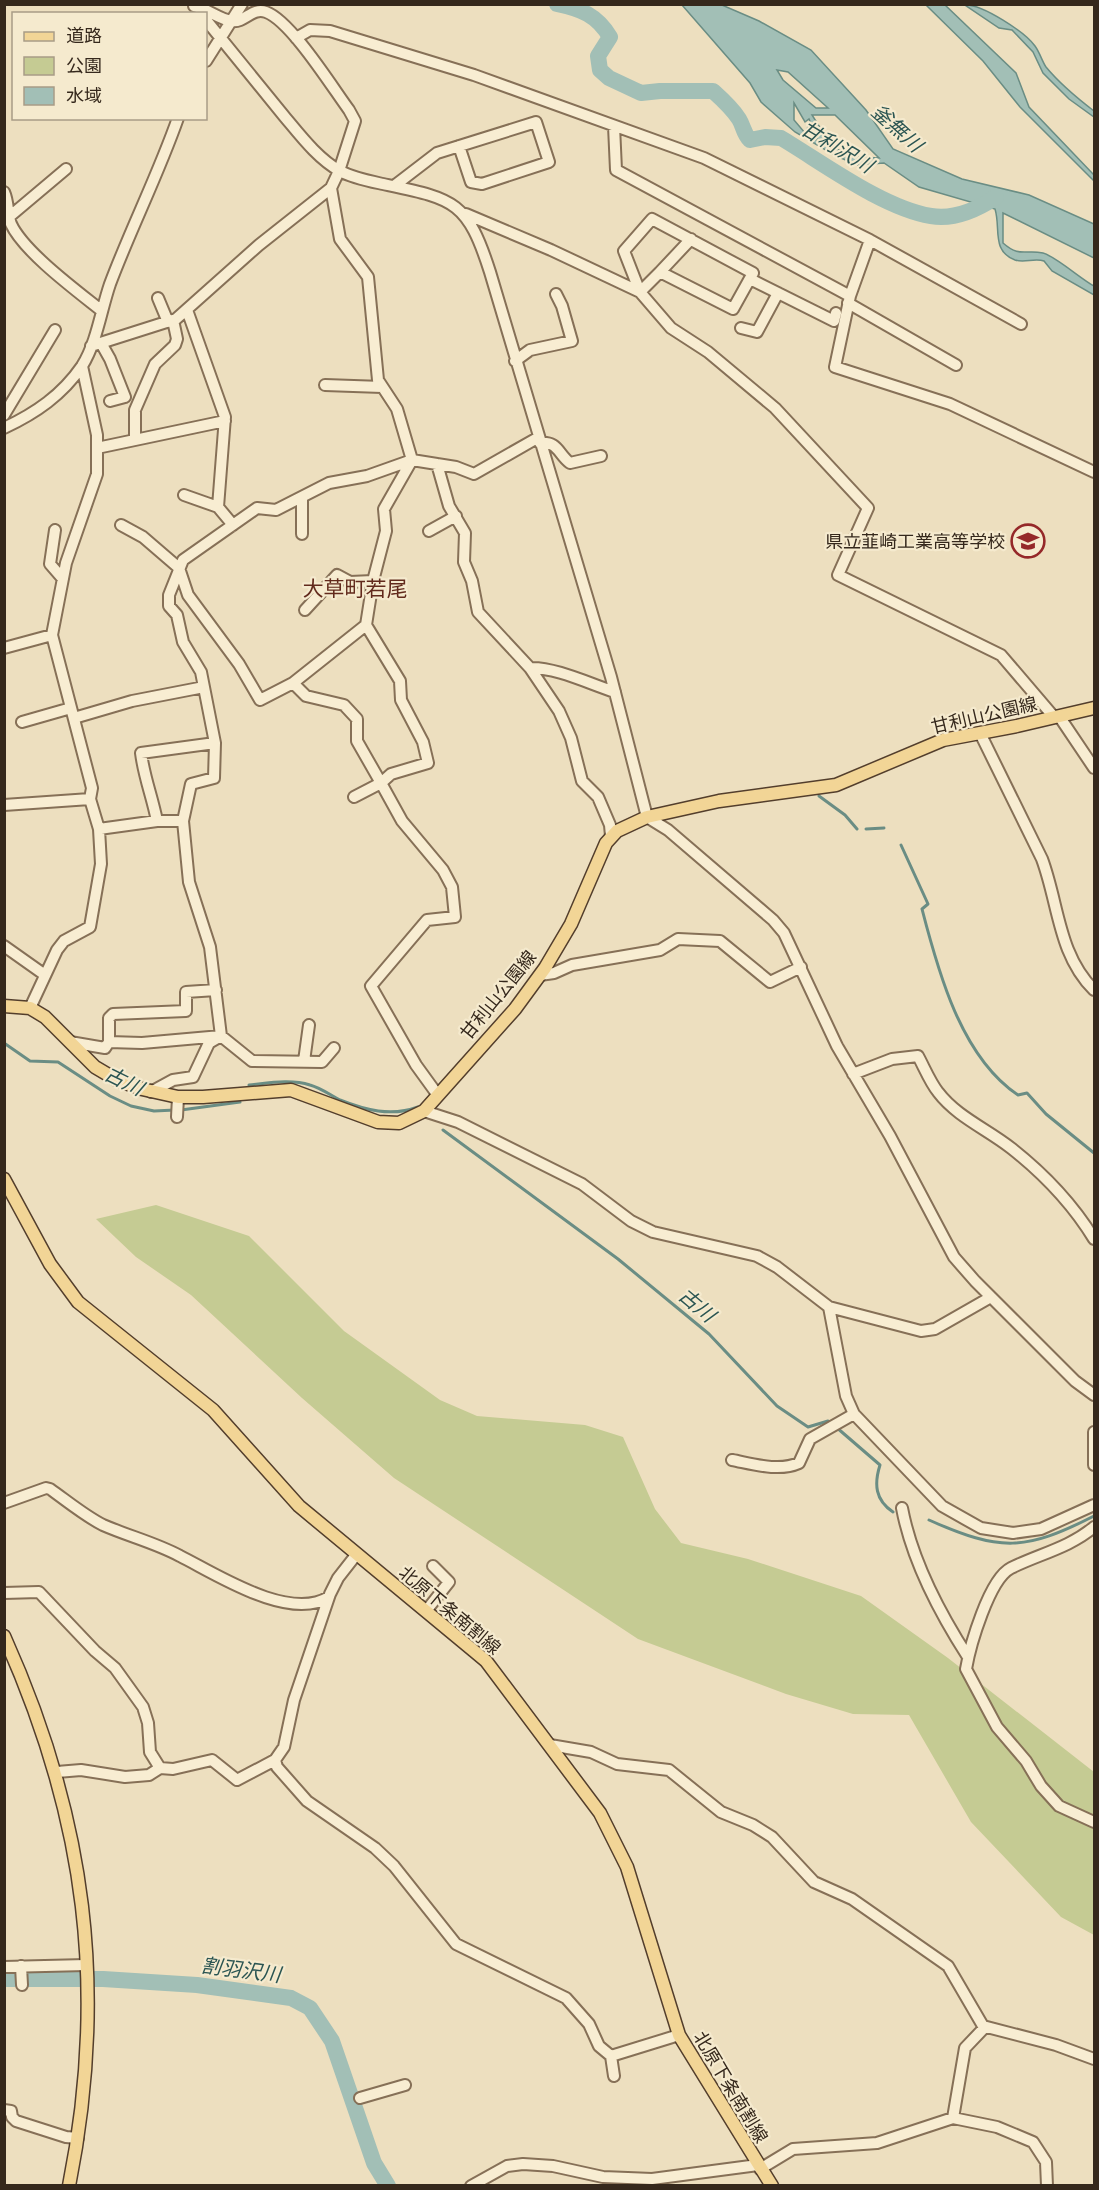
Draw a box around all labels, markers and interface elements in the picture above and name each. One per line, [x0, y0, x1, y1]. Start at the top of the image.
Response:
legend [12, 12, 207, 120]
text: 道路 [66, 25, 102, 46]
text: 公園 [66, 55, 102, 76]
text: 水域 [66, 85, 102, 106]
water label: 釜無川 [867, 99, 929, 158]
water label: 甘利沢川 [797, 116, 879, 179]
school or university icon: 県立韮崎工業高等学校 [1010, 523, 1046, 559]
place label: 県立韮崎工業高等学校 [825, 531, 1005, 552]
district label: 大草町若尾 [303, 577, 408, 601]
street label: 甘利山公園線 [929, 693, 1039, 737]
street label: 甘利山公園線 [456, 946, 540, 1044]
water label: 古川 [101, 1061, 149, 1101]
water label: 古川 [674, 1283, 722, 1328]
street label: 北原下条南割線 [395, 1561, 505, 1659]
water label: 割羽沢川 [200, 1953, 284, 1987]
street label: 北原下条南割線 [690, 2028, 772, 2146]

